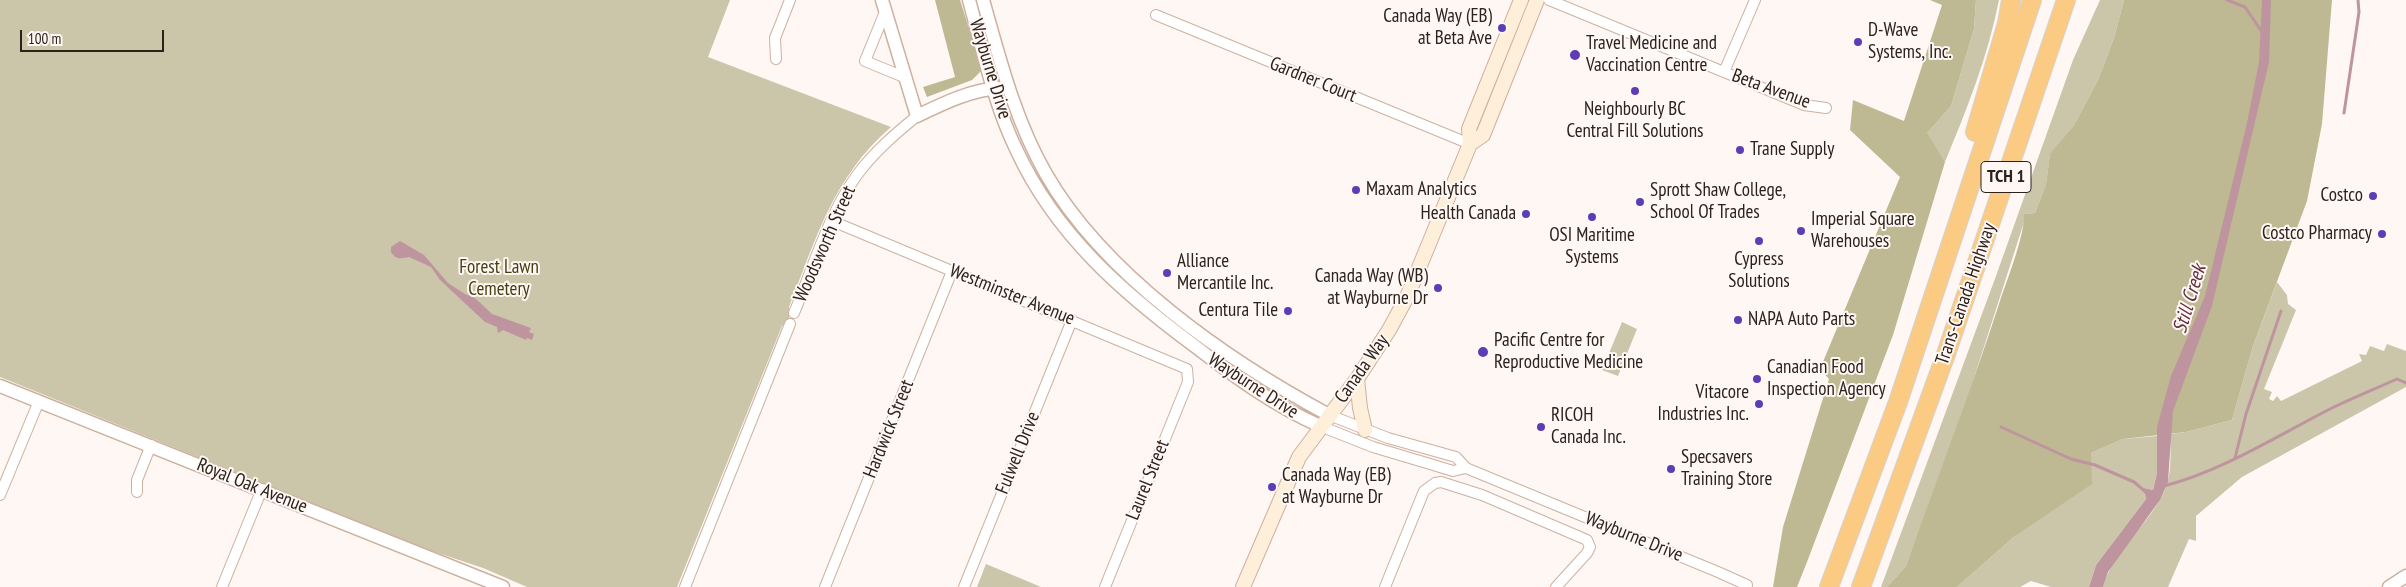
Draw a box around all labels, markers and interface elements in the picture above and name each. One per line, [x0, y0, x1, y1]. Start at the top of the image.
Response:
place label: Canada Way (EB) at Beta Ave [1383, 6, 1492, 50]
street label: Wayburne Drive [964, 16, 1016, 122]
scale bar [22, 20, 166, 52]
place label: D-Wave Systems, Inc. [1868, 20, 1952, 64]
marker: Canada Way (EB) at Beta Ave [1496, 22, 1508, 34]
text: 100 m [28, 29, 61, 48]
place label: Travel Medicine and Vaccination Centre [1586, 33, 1717, 77]
marker: D-Wave Systems, Inc. [1852, 36, 1864, 48]
marker: Travel Medicine and Vaccination Centre [1568, 48, 1582, 62]
street label: Gardner Court [1266, 52, 1360, 108]
street label: Beta Avenue [1729, 64, 1813, 114]
marker: Neighbourly BC Central Fill Solutions [1629, 85, 1641, 97]
place label: Neighbourly BC Central Fill Solutions [1566, 99, 1704, 143]
place label: Trane Supply [1750, 139, 1834, 161]
marker: Trane Supply [1734, 144, 1746, 156]
road number: TCH 1 [1981, 162, 2031, 192]
place label: Maxam Analytics [1366, 179, 1477, 201]
place label: Sprott Shaw College, School Of Trades [1650, 180, 1786, 224]
street label: Woodsworth Street [789, 182, 861, 306]
marker: Maxam Analytics [1350, 184, 1362, 196]
place label: Costco [2320, 185, 2363, 207]
marker: Costco [2367, 190, 2379, 202]
marker: Sprott Shaw College, School Of Trades [1634, 196, 1646, 208]
place label: Health Canada [1421, 203, 1516, 225]
marker: Health Canada [1520, 208, 1532, 220]
place label: Imperial Square Warehouses [1811, 209, 1915, 253]
marker: OSI Maritime Systems [1586, 211, 1598, 223]
street label: Trans-Canada Highway [1931, 220, 2001, 368]
place label: Costco Pharmacy [2262, 223, 2372, 245]
place label: OSI Maritime Systems [1549, 225, 1635, 269]
marker: Imperial Square Warehouses [1795, 225, 1807, 237]
marker: Costco Pharmacy [2376, 228, 2388, 240]
marker: Cypress Solutions [1753, 235, 1765, 247]
place label: Cypress Solutions [1728, 249, 1790, 293]
place label: Alliance Mercantile Inc. [1177, 251, 1273, 295]
park label: Forest Lawn Cemetery [459, 257, 539, 301]
street label: Westminster Avenue [946, 260, 1078, 330]
water label: Still Creek [2168, 262, 2212, 336]
place label: Canada Way (WB) at Wayburne Dr [1315, 266, 1428, 310]
marker: Alliance Mercantile Inc. [1161, 267, 1173, 279]
marker: Canada Way (WB) at Wayburne Dr [1432, 282, 1444, 294]
place label: Centura Tile [1198, 300, 1278, 322]
marker: Centura Tile [1282, 305, 1294, 317]
place label: NAPA Auto Parts [1748, 309, 1855, 331]
marker: NAPA Auto Parts [1732, 314, 1744, 326]
street label: Canada Way [1330, 330, 1394, 408]
place label: Pacific Centre for Reproductive Medicine [1494, 330, 1643, 374]
marker: Pacific Centre for Reproductive Medicine [1476, 345, 1490, 359]
street label: Wayburne Drive [1203, 348, 1303, 424]
place label: Canadian Food Inspection Agency [1767, 357, 1886, 401]
marker: Canadian Food Inspection Agency [1751, 373, 1763, 385]
street label: Hardwick Street [859, 376, 919, 482]
place label: Vitacore Industries Inc. [1658, 382, 1749, 426]
marker: Vitacore Industries Inc. [1753, 398, 1765, 410]
place label: RICOH Canada Inc. [1551, 405, 1626, 449]
street label: Fulwell Drive [991, 408, 1045, 498]
marker: RICOH Canada Inc. [1535, 421, 1547, 433]
street label: Laurel Street [1122, 437, 1174, 523]
place label: Specsavers Training Store [1681, 447, 1772, 491]
street label: Royal Oak Avenue [193, 454, 311, 518]
marker: Specsavers Training Store [1665, 463, 1677, 475]
place label: Canada Way (EB) at Wayburne Dr [1282, 465, 1391, 509]
marker: Canada Way (EB) at Wayburne Dr [1266, 481, 1278, 493]
street label: Wayburne Drive [1582, 507, 1686, 567]

